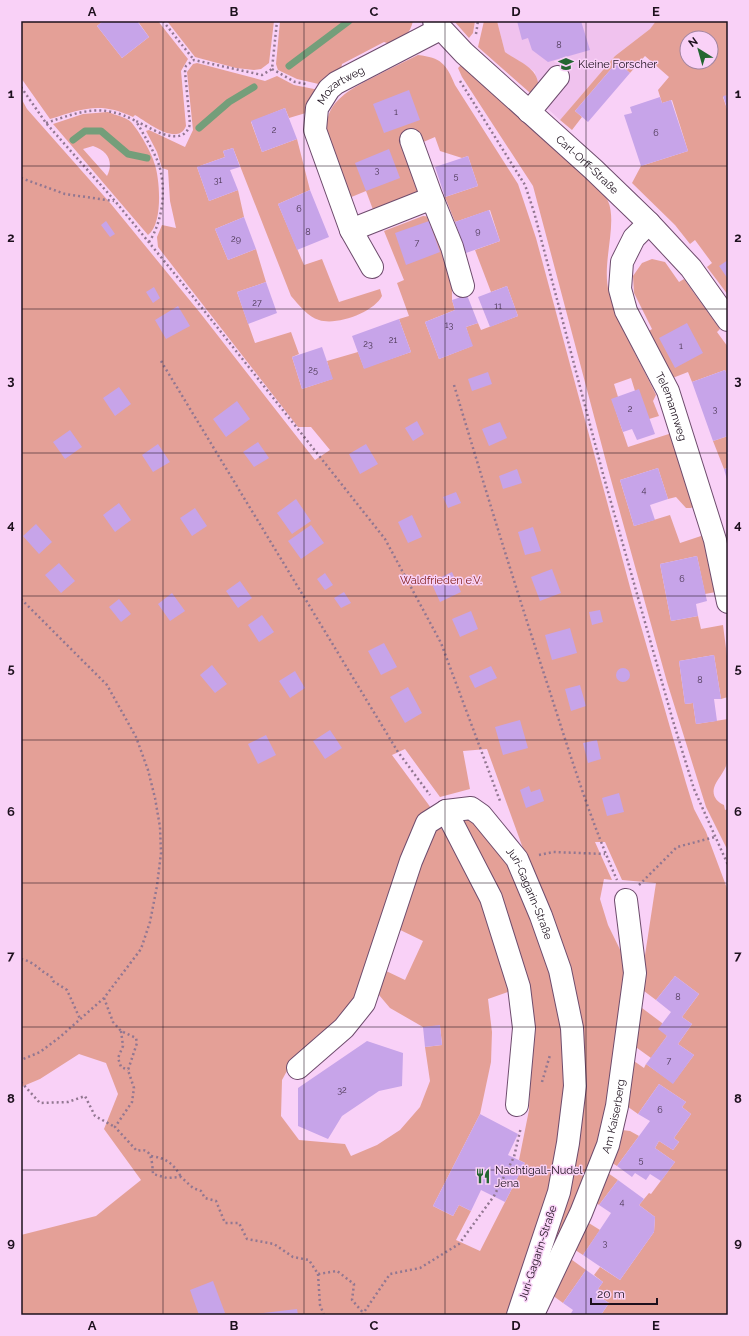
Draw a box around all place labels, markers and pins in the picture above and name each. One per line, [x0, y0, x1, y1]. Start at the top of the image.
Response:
school or university icon: Kleine Forscher [557, 55, 575, 73]
place label: Kleine Forscher [578, 58, 657, 71]
place label: Nachtigall-Nudel Jena [495, 1164, 582, 1190]
restaurant icon: Nachtigall-Nudel Jena [474, 1167, 492, 1185]

